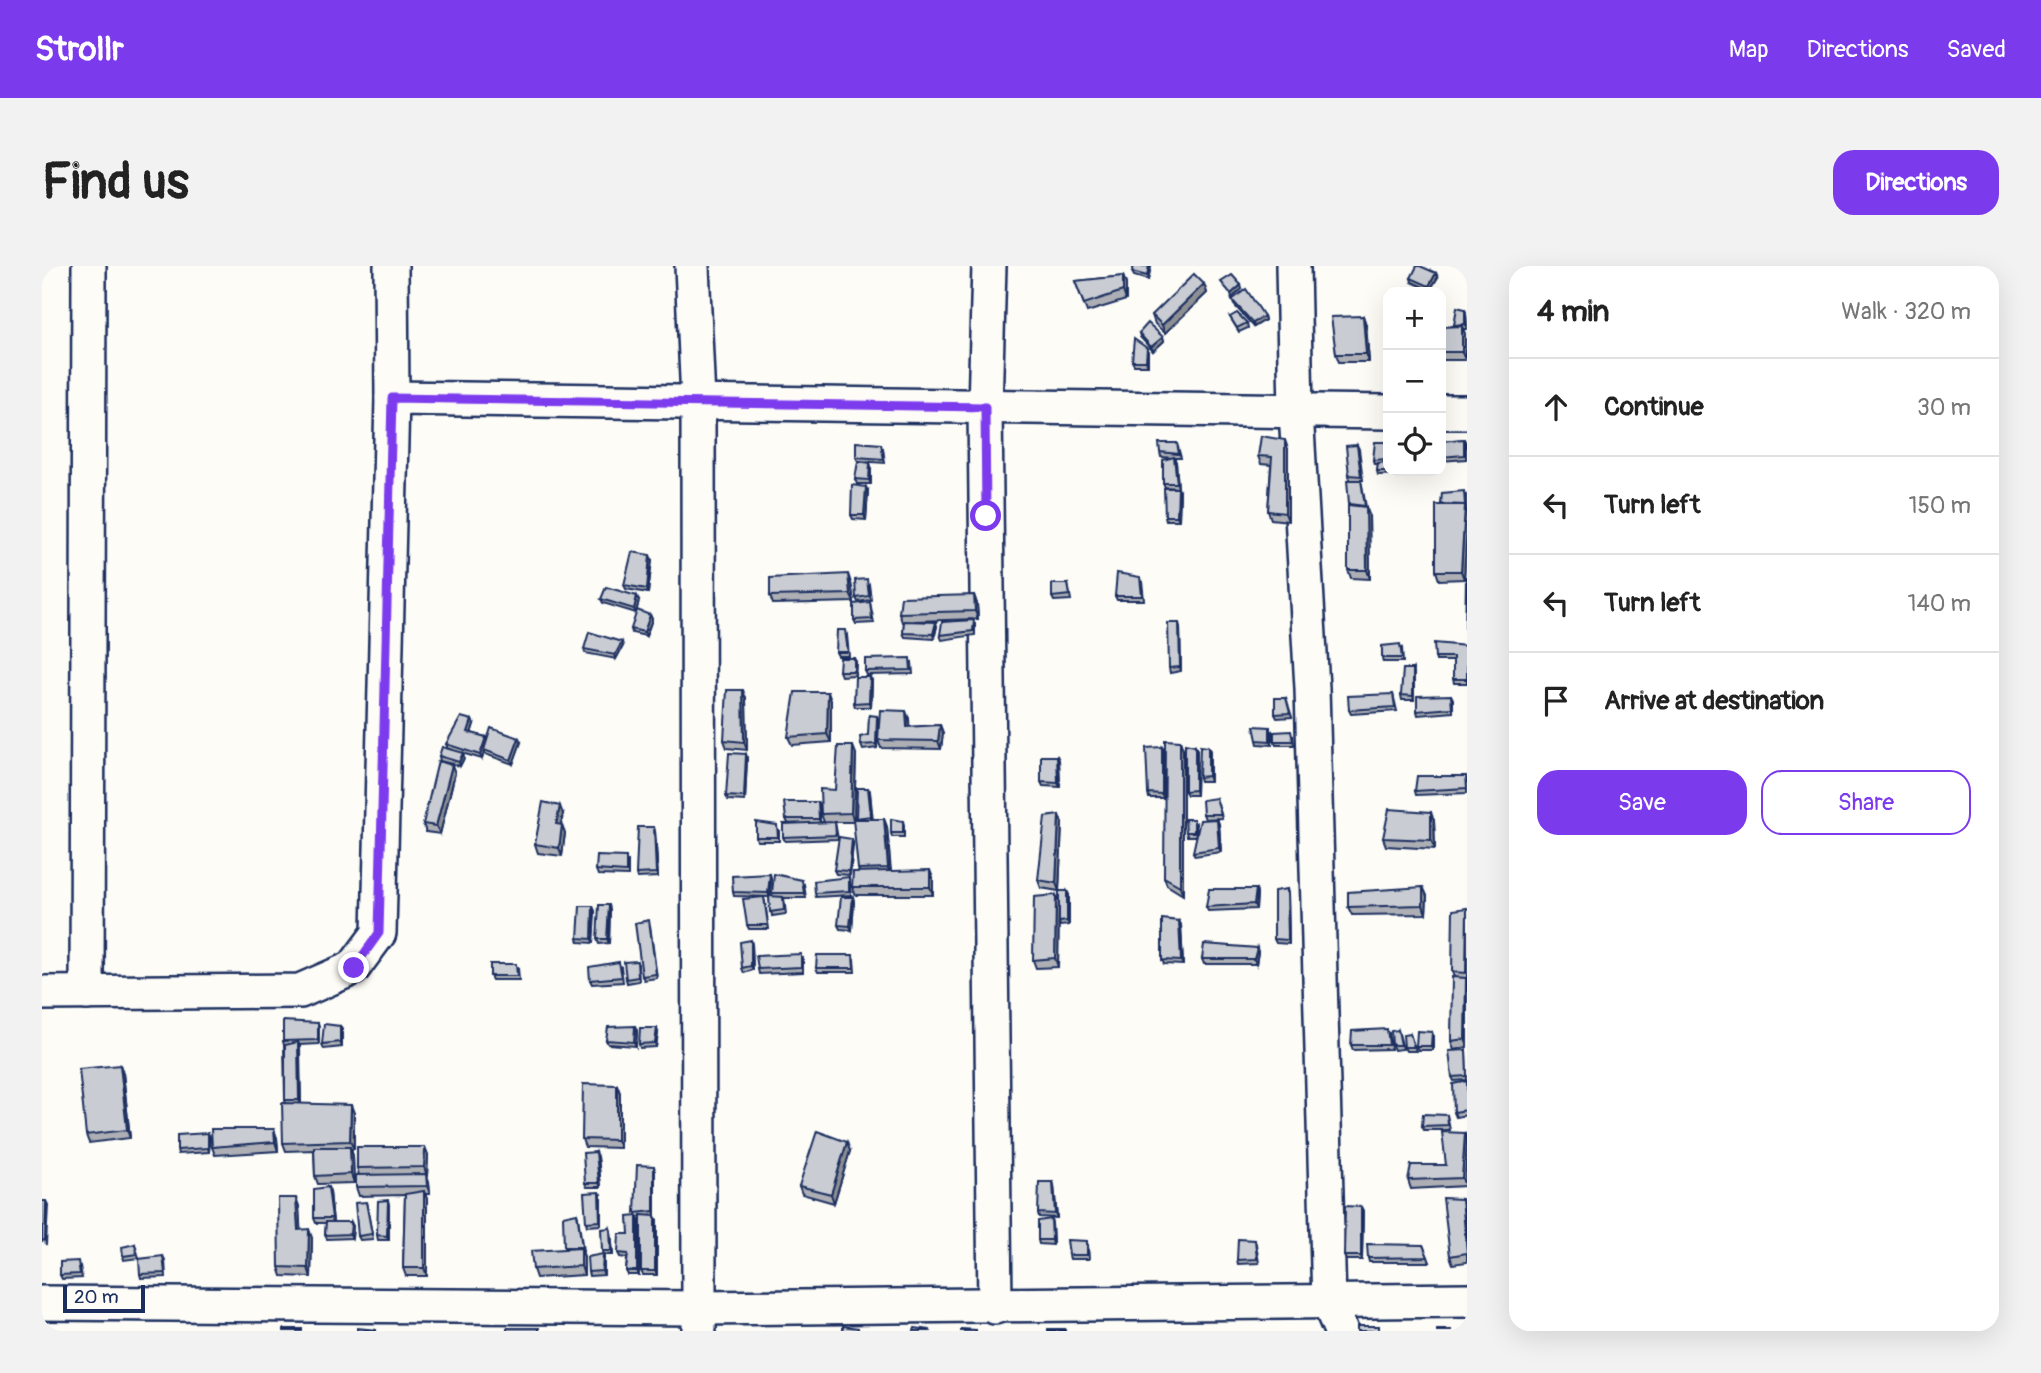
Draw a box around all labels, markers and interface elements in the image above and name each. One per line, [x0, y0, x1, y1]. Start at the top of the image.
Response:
text: Strollr [35, 29, 124, 70]
text: Map [1729, 35, 1769, 64]
text: Directions [1807, 35, 1908, 64]
text: Saved [1946, 35, 2006, 64]
button: Directions [1833, 150, 1999, 215]
text: Find us [42, 152, 189, 213]
map controls [1383, 287, 1446, 476]
button: + [1383, 287, 1446, 350]
text: 4 min [1537, 293, 1610, 330]
text: Walk · 320 m [1841, 297, 1971, 326]
button: − [1383, 350, 1446, 413]
icon: ahead [1537, 388, 1575, 426]
text: Continue [1604, 391, 1704, 423]
text: 30 m [1917, 393, 1971, 422]
button: locate [1383, 413, 1446, 476]
icon: left [1537, 486, 1575, 524]
text: Turn left [1604, 489, 1700, 521]
text: 150 m [1908, 491, 1971, 520]
route start [970, 500, 1001, 531]
icon: left [1537, 584, 1575, 622]
text: Turn left [1604, 587, 1700, 619]
text: 140 m [1908, 589, 1971, 618]
icon: arrive [1537, 682, 1575, 720]
text: Arrive at destination [1604, 685, 1824, 717]
button: Save [1537, 770, 1747, 835]
button: Share [1761, 770, 1971, 835]
route end [338, 952, 369, 983]
scale bar [63, 1282, 145, 1314]
text: 20 m [74, 1285, 119, 1309]

